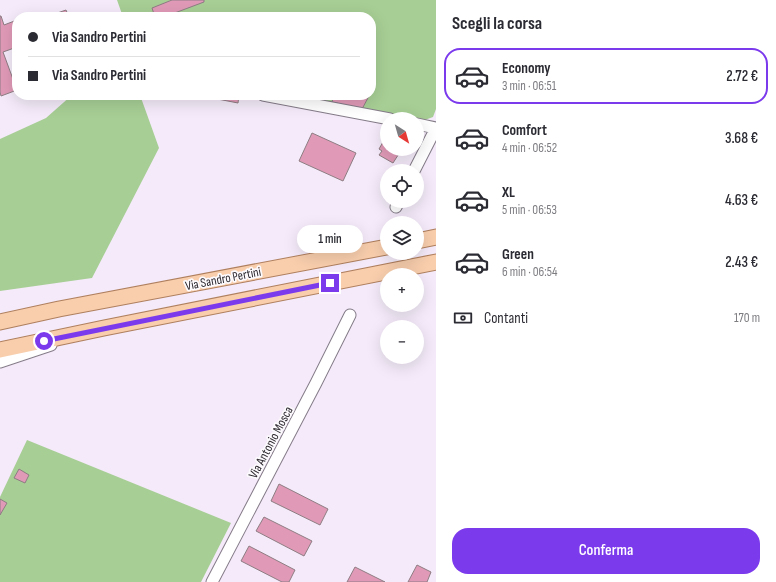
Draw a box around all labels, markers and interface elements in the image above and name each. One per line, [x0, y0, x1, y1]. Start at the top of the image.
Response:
text: Scegli la corsa [452, 13, 542, 34]
text: Via Sandro Pertini [52, 28, 146, 47]
icon: car [454, 58, 490, 94]
text: Economy [502, 59, 551, 78]
text: Via Sandro Pertini [52, 66, 146, 85]
text: 2.72 € [726, 67, 758, 86]
text: 3 min · 06:51 [502, 78, 556, 94]
north arrow [380, 112, 424, 156]
map controls [380, 112, 424, 364]
icon: car [454, 120, 490, 156]
text: Comfort [502, 121, 547, 140]
text: 3.68 € [725, 129, 758, 148]
text: 4 min · 06:52 [502, 140, 557, 156]
button: locate [380, 164, 424, 208]
icon: car [454, 182, 490, 218]
text: XL [502, 183, 515, 202]
text: 4.63 € [725, 191, 758, 210]
text: 5 min · 06:53 [502, 202, 557, 218]
button: layers [380, 216, 424, 260]
callout: 1 min [297, 225, 363, 253]
text: 1 min [318, 231, 342, 247]
icon: car [454, 244, 490, 280]
text: Green [502, 245, 534, 264]
text: 2.43 € [725, 253, 758, 272]
street label: Via Sandro Pertini [184, 264, 262, 294]
text: 6 min · 06:54 [502, 264, 557, 280]
button: + [380, 268, 424, 312]
route end [321, 274, 339, 292]
icon: cash [452, 307, 474, 329]
text: Contanti [484, 309, 528, 328]
text: 170 m [734, 310, 760, 326]
button: − [380, 320, 424, 364]
route start [35, 332, 53, 350]
street label: Via Antonio Mosca [245, 404, 297, 481]
button: Conferma [452, 528, 760, 574]

